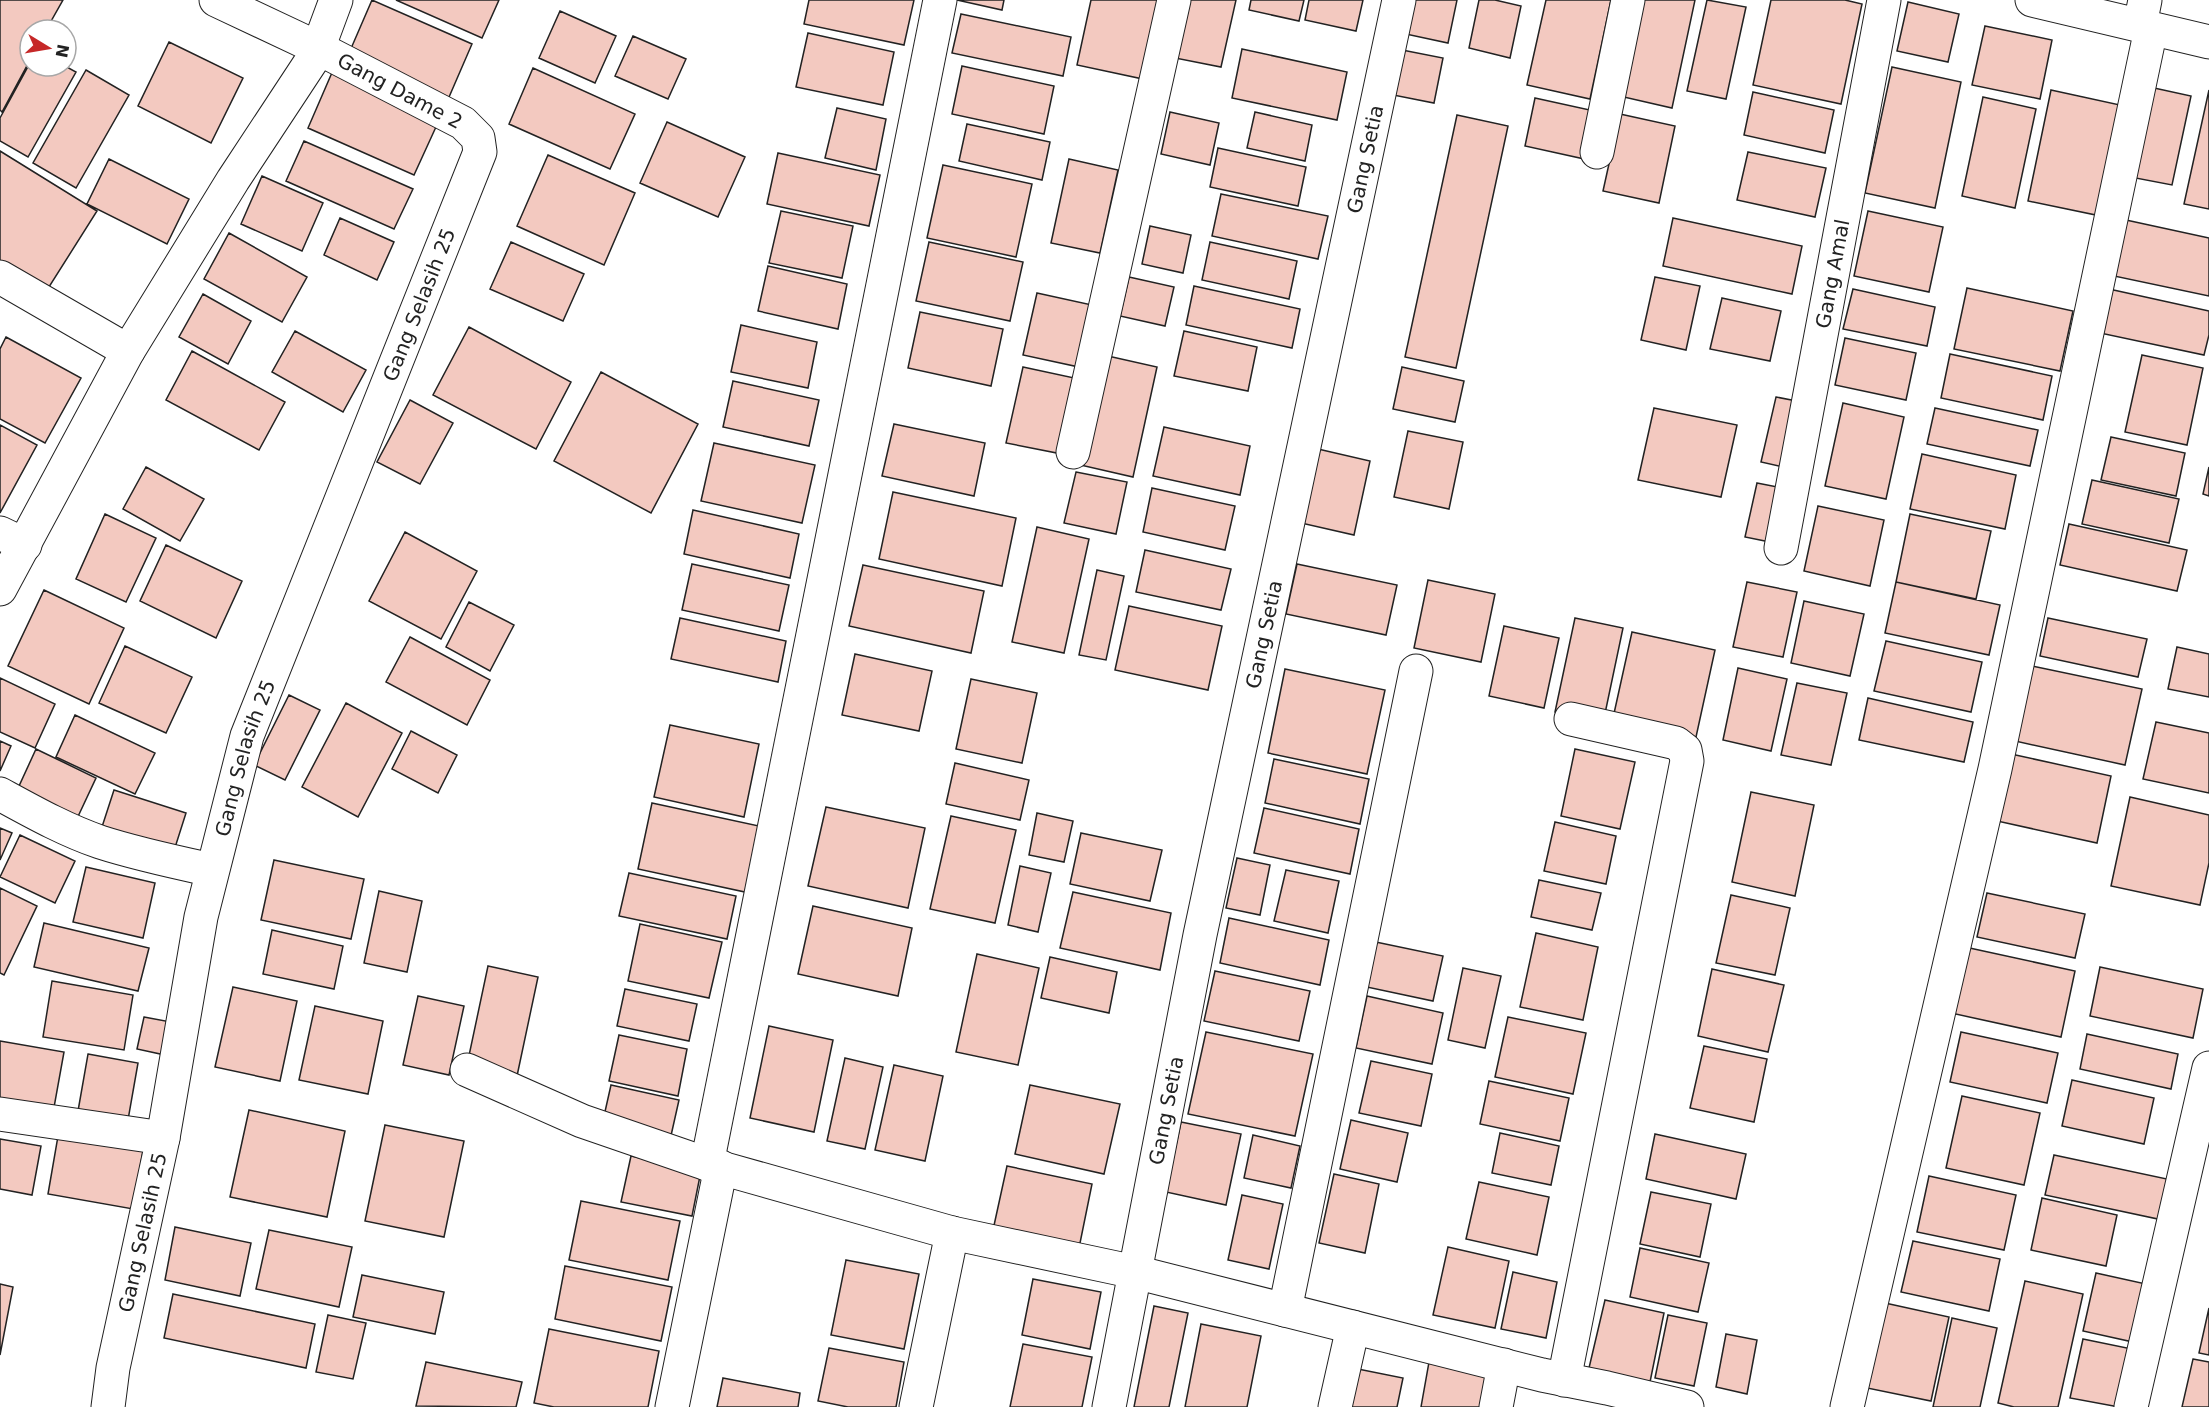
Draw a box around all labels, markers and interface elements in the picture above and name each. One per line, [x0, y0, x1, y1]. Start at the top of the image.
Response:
north arrow [18, 18, 78, 78]
text: N [52, 42, 73, 59]
street label: Gang Dame 2 [333, 48, 467, 134]
street label: Gang Setia [1342, 103, 1388, 215]
street label: Gang Amal [1811, 217, 1855, 330]
street label: Gang Selasih 25 [378, 225, 460, 385]
street label: Gang Setia [1241, 578, 1287, 691]
street label: Gang Selasih 25 [210, 676, 280, 839]
street label: Gang Setia [1144, 1054, 1188, 1167]
street label: Gang Selasih 25 [113, 1150, 171, 1315]

